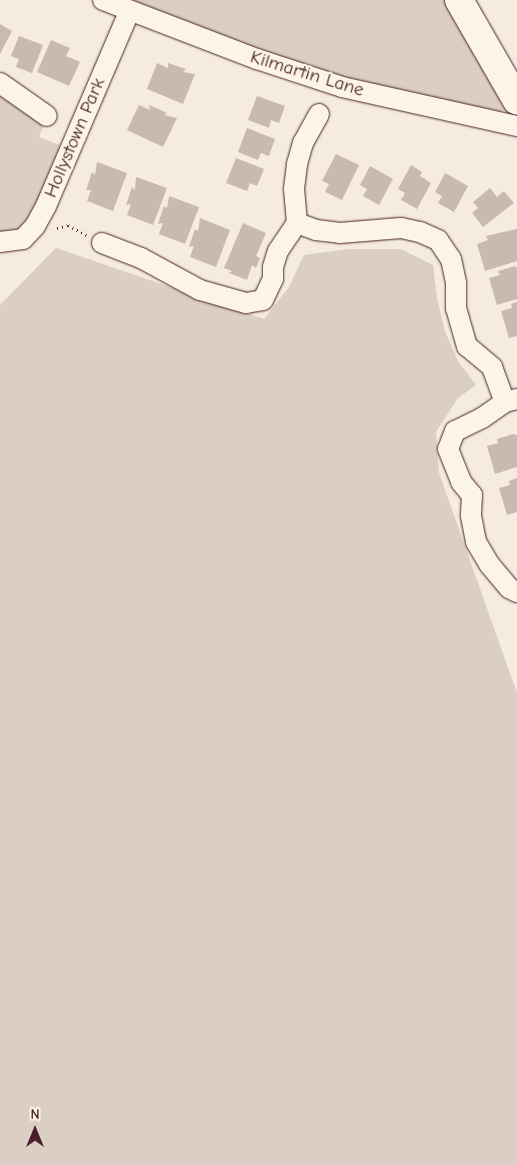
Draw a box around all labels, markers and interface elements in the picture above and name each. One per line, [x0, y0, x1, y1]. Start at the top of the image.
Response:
street label: Kilmartin Lane [247, 46, 367, 102]
street label: Hollystown Park [40, 75, 110, 201]
north arrow [10, 1105, 60, 1155]
text: N [30, 1106, 40, 1123]

